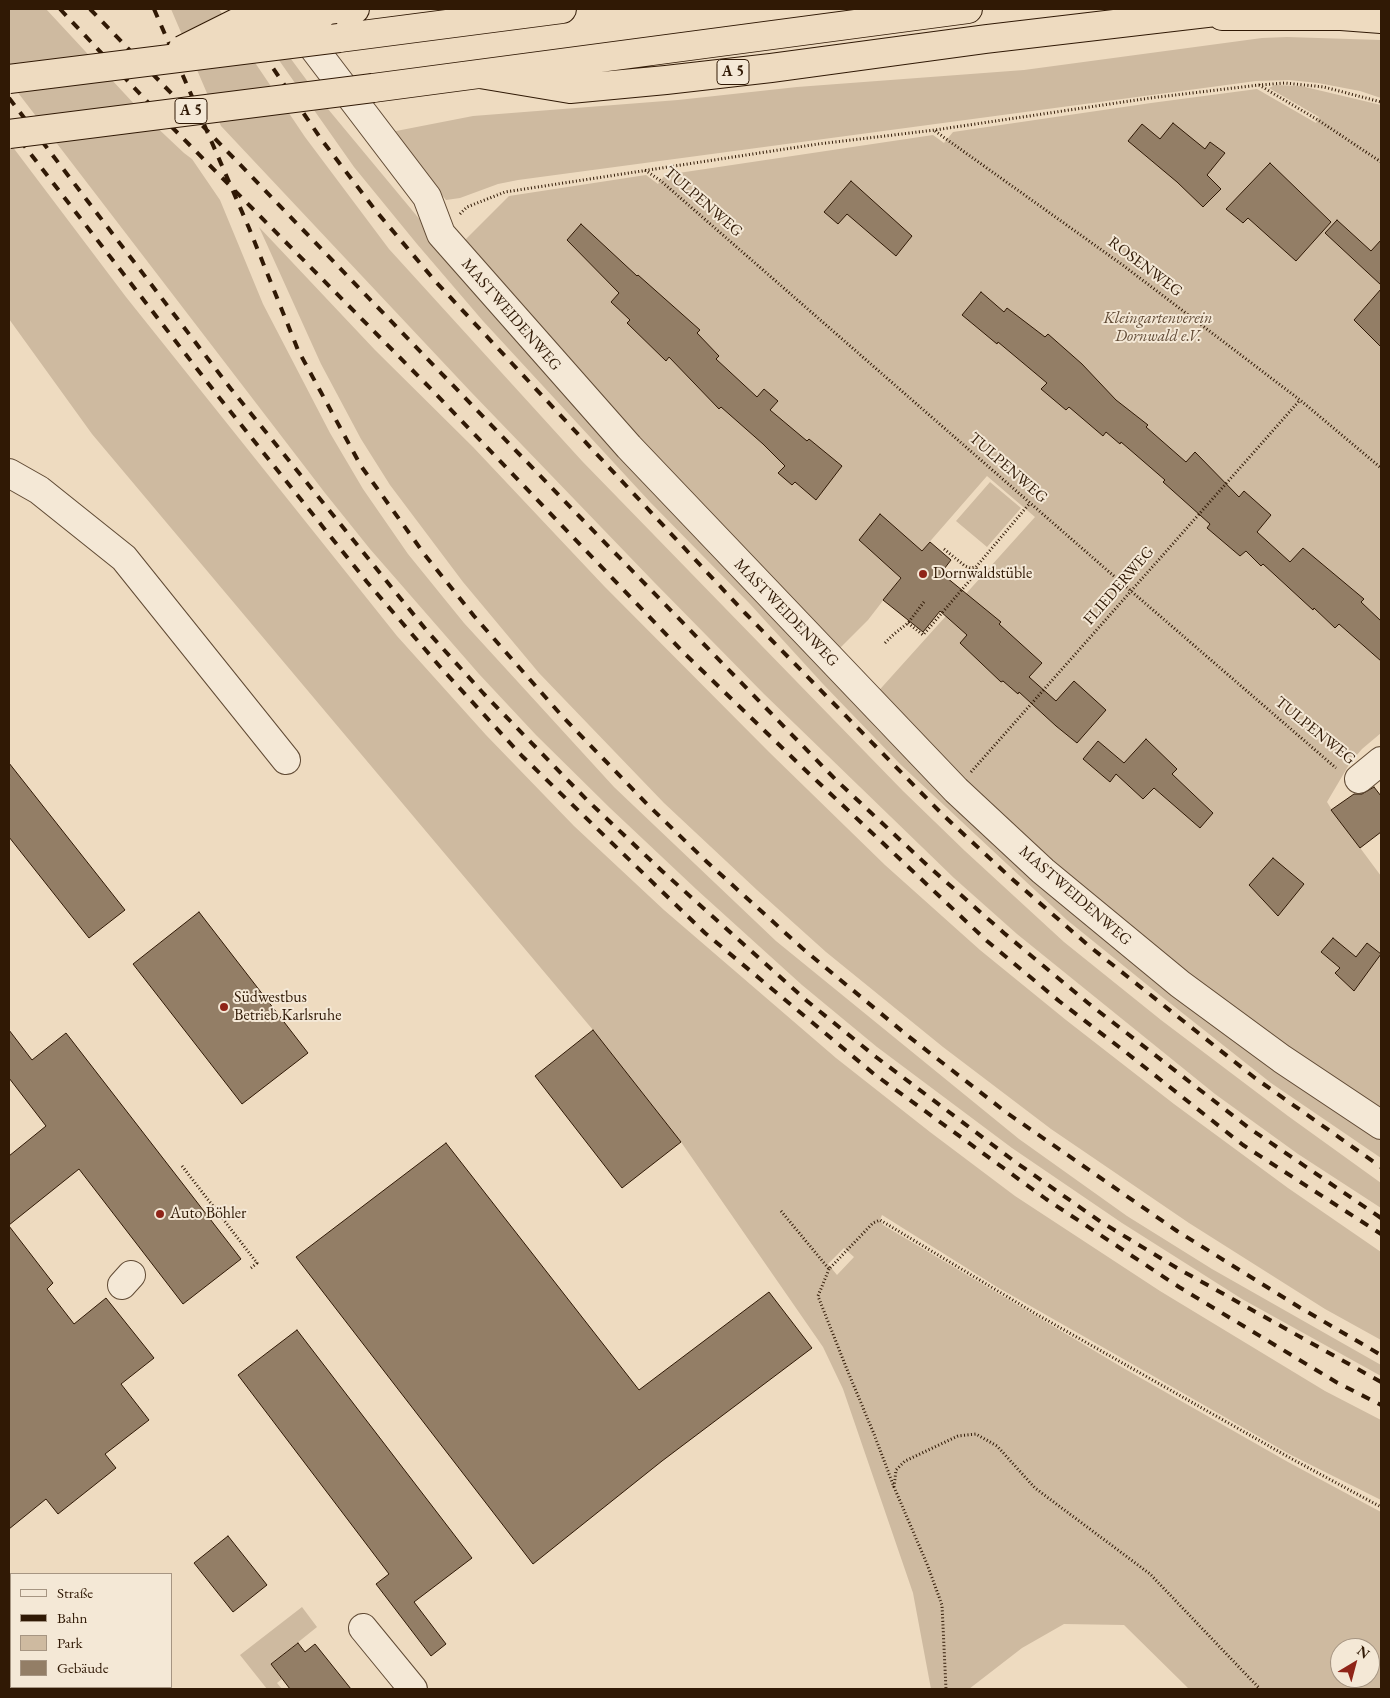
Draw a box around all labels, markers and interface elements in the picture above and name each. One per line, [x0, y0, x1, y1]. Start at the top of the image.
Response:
road number: A 5 [717, 60, 749, 84]
road number: A 5 [175, 98, 207, 124]
street label: TULPENWEG [660, 163, 746, 241]
street label: ROSENWEG [1104, 233, 1186, 301]
street label: MASTWEIDENWEG [457, 255, 565, 375]
park label: Kleingartenverein Dornwald e.V. [1103, 309, 1213, 347]
street label: TULPENWEG [965, 429, 1051, 507]
street label: FLIEDERWEG [1080, 543, 1158, 629]
street label: MASTWEIDENWEG [730, 555, 842, 671]
place label: Dornwaldstüble [933, 564, 1032, 584]
marker: Dornwaldstüble [917, 568, 929, 580]
street label: TULPENWEG [1271, 693, 1359, 769]
street label: MASTWEIDENWEG [1015, 842, 1135, 950]
place label: Südwestbus Betrieb Karlsruhe [234, 988, 341, 1026]
marker: Südwestbus Betrieb Karlsruhe [218, 1001, 230, 1013]
place label: Auto Böhler [170, 1204, 246, 1224]
marker: Auto Böhler [154, 1208, 166, 1220]
legend [10, 1573, 172, 1688]
text: Straße [57, 1583, 93, 1602]
text: Bahn [57, 1608, 87, 1627]
text: Park [57, 1633, 83, 1652]
north arrow [1330, 1638, 1380, 1688]
text: N [1353, 1641, 1373, 1662]
text: Gebäude [57, 1658, 109, 1677]

